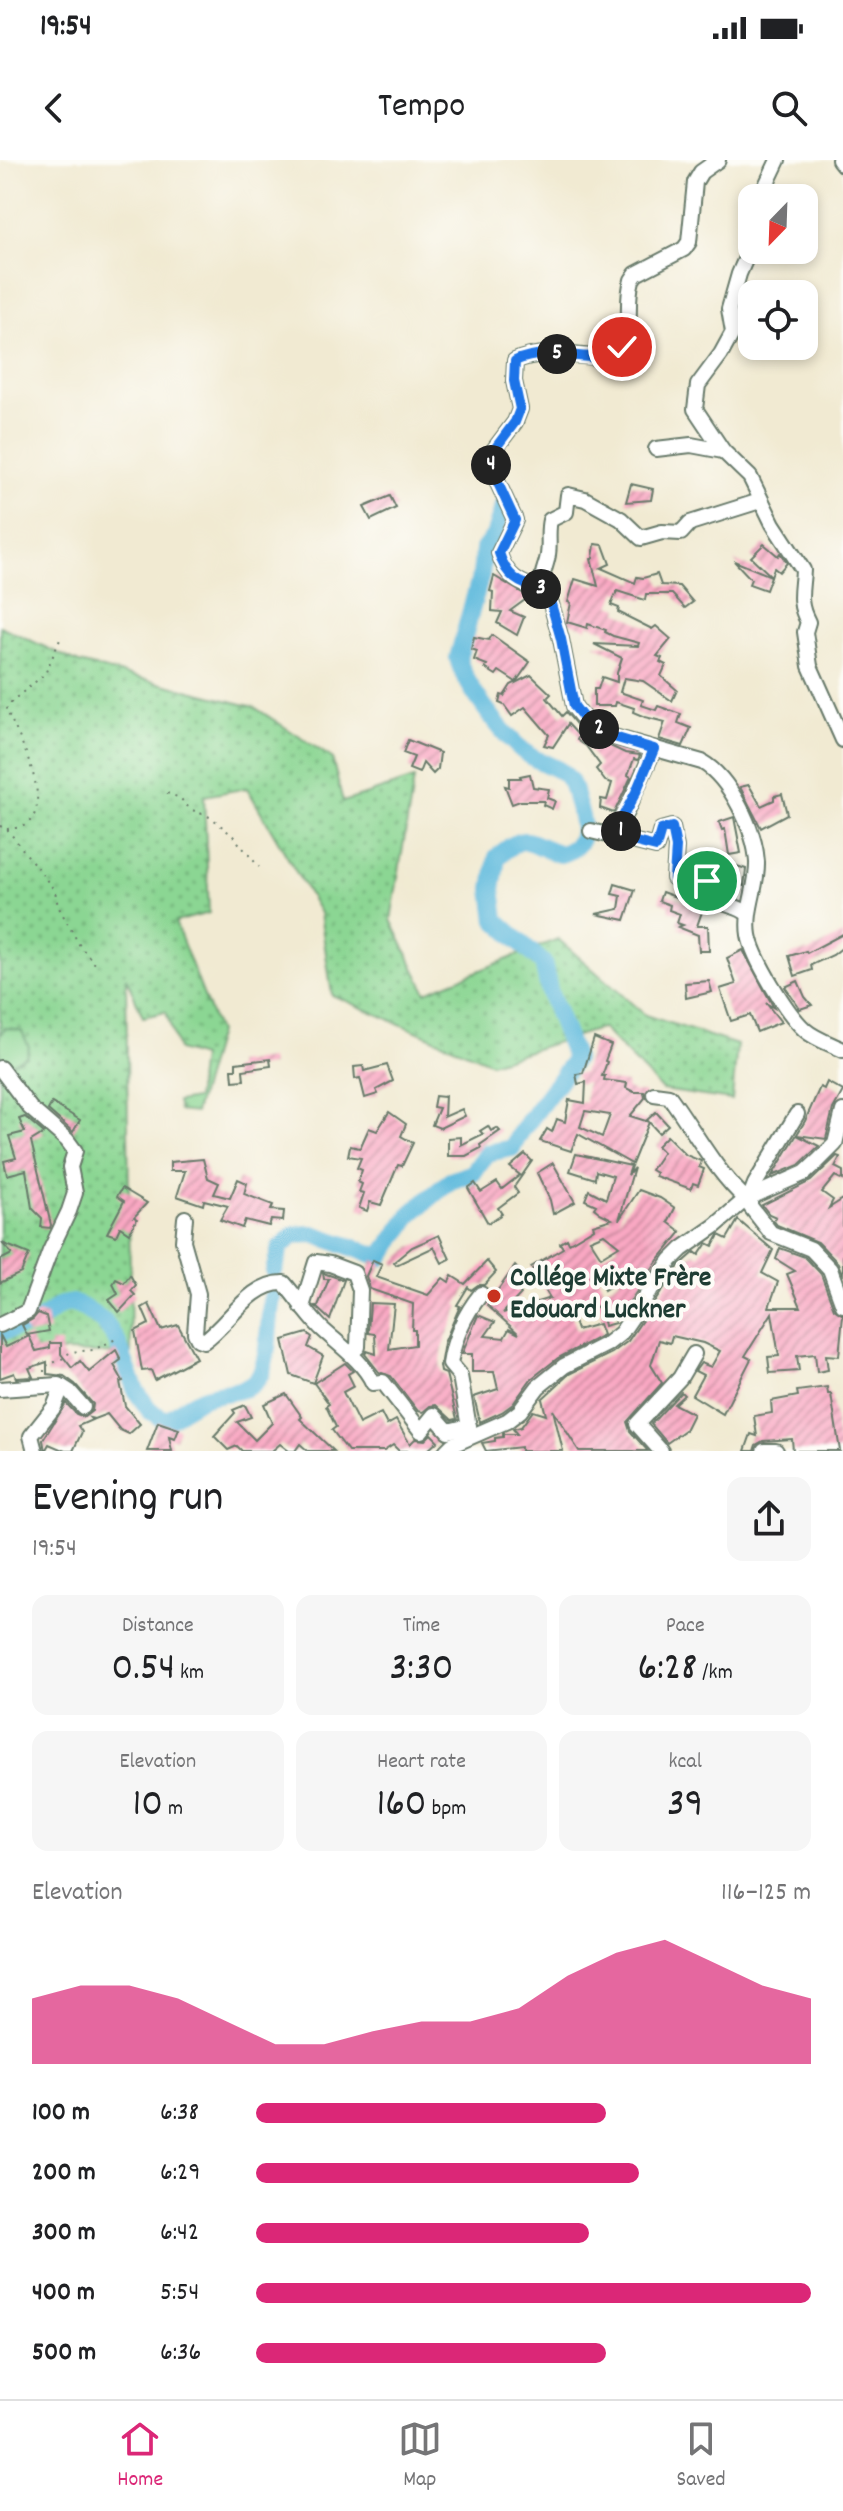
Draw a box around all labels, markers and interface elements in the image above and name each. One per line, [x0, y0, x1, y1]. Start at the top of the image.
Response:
text: 19:54 [40, 7, 92, 50]
text: Tempo [378, 82, 465, 134]
icon: back [32, 86, 76, 130]
icon: search [767, 86, 811, 130]
north arrow [738, 184, 818, 264]
map controls [738, 184, 818, 360]
button: locate [738, 280, 818, 360]
pin [588, 313, 656, 381]
icon: check [600, 325, 644, 369]
pin: 5 [537, 334, 577, 374]
text: 5 [552, 338, 562, 369]
pin: 4 [471, 445, 511, 485]
text: 4 [486, 449, 496, 480]
pin: 3 [521, 569, 561, 609]
text: 3 [536, 573, 546, 604]
pin: 2 [579, 709, 619, 749]
text: 2 [594, 713, 604, 744]
pin: 1 [601, 811, 641, 851]
text: 1 [619, 815, 623, 846]
pin [673, 847, 741, 915]
icon: arrive [685, 859, 729, 903]
place label: Collége Mixte Frère Edouard Luckner [510, 1260, 711, 1332]
marker: Collége Mixte Frère Edouard Luckner [485, 1287, 503, 1305]
text: Evening run [32, 1469, 223, 1532]
button: share [727, 1477, 811, 1561]
text: 19:54 [32, 1531, 77, 1568]
text: Distance [122, 1611, 194, 1642]
text: Time [403, 1611, 440, 1642]
text: Pace [666, 1611, 705, 1642]
text: 0.54 [111, 1642, 175, 1699]
text: 3:30 [390, 1642, 453, 1699]
text: 6:28 [638, 1642, 697, 1699]
text: km [175, 1658, 204, 1689]
text: /km [697, 1658, 733, 1689]
text: Elevation [120, 1747, 196, 1778]
text: Heart rate [377, 1747, 466, 1778]
text: kcal [668, 1747, 702, 1778]
text: 10 [132, 1778, 163, 1835]
text: 160 [376, 1778, 427, 1835]
text: 39 [667, 1778, 703, 1835]
text: m [163, 1794, 183, 1825]
text: bpm [427, 1794, 466, 1825]
text: Elevation [32, 1875, 122, 1912]
text: 116–125 m [721, 1875, 811, 1912]
text: 100 m [32, 2095, 90, 2132]
text: 6:38 [160, 2095, 199, 2132]
text: 200 m [32, 2155, 96, 2192]
text: 6:29 [160, 2155, 200, 2192]
text: 300 m [32, 2215, 96, 2252]
text: 6:42 [160, 2215, 199, 2252]
text: 400 m [32, 2275, 95, 2312]
text: 5:54 [160, 2275, 199, 2312]
text: 500 m [32, 2335, 96, 2372]
text: 6:36 [160, 2335, 201, 2372]
tab: Home [117, 2417, 163, 2496]
tab: Map [398, 2417, 442, 2496]
tab: Saved [676, 2417, 726, 2496]

